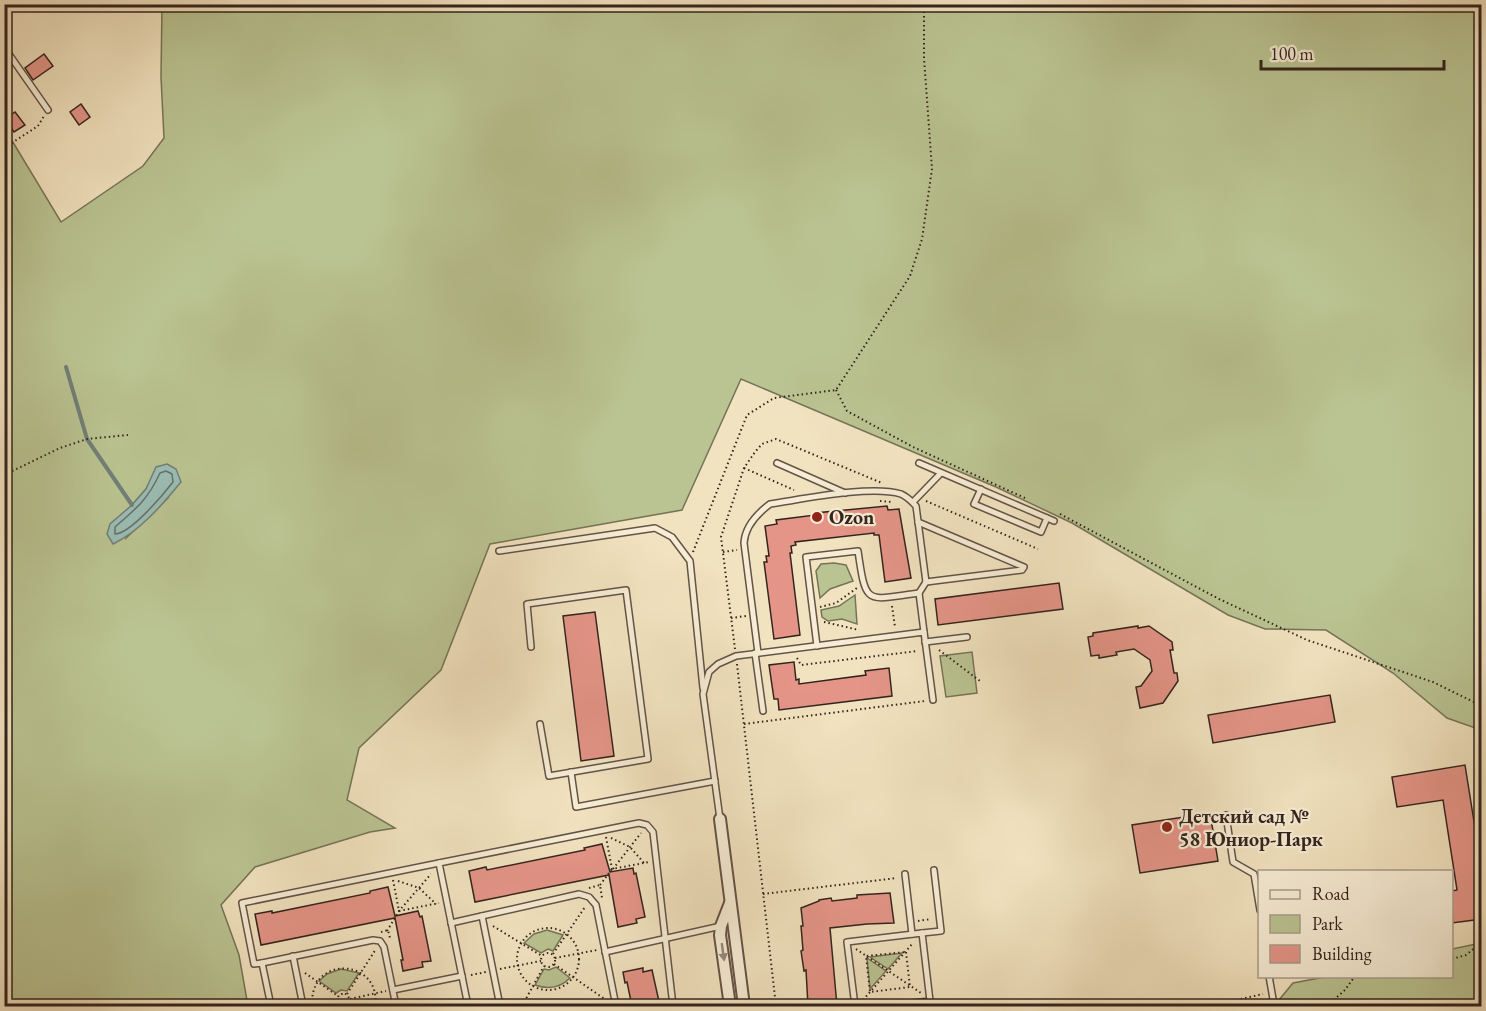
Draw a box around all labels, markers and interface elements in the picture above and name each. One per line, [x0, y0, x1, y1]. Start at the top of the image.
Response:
scale bar [1261, 33, 1444, 71]
text: 100 m [1270, 42, 1314, 65]
place label: Ozon [829, 504, 874, 530]
marker: Ozon [810, 510, 824, 524]
place label: Детский сад № 58 Юниор-Парк [1179, 803, 1323, 852]
marker: Детский сад № 58 Юниор-Парк [1160, 820, 1174, 834]
legend [1258, 870, 1453, 978]
text: Road [1312, 882, 1351, 905]
text: Park [1312, 912, 1343, 935]
text: Building [1312, 942, 1372, 965]
one-way arrow [718, 943, 727, 962]

